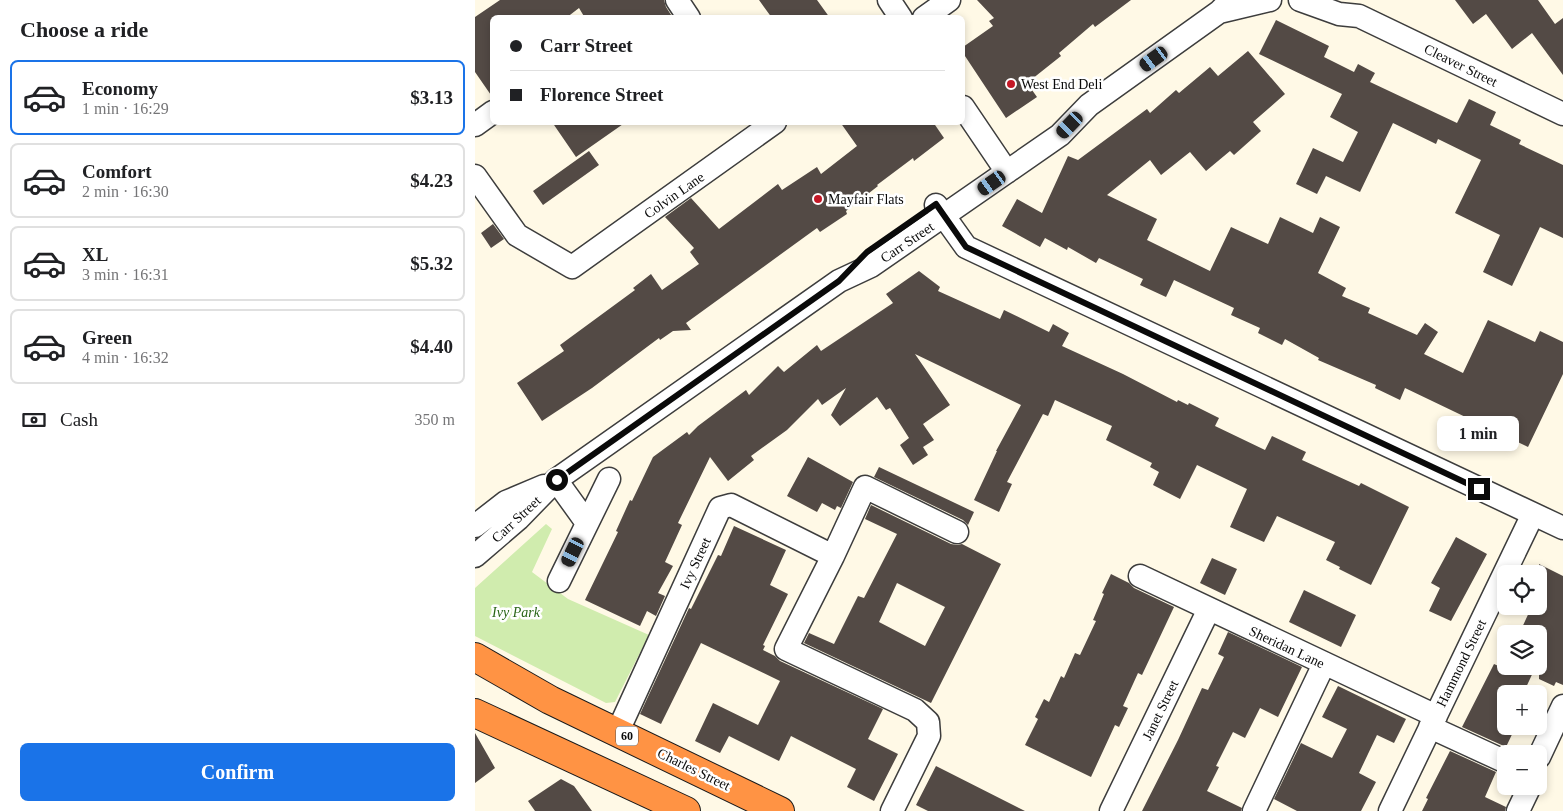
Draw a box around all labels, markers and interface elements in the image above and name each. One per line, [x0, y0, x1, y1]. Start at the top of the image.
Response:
text: Choose a ride [20, 17, 148, 42]
text: Carr Street [540, 35, 633, 56]
street label: Cleaver Street [1422, 41, 1500, 90]
car [1137, 44, 1170, 74]
icon: car [22, 75, 67, 120]
place label: West End Deli [1021, 77, 1102, 92]
text: Economy [82, 78, 158, 99]
marker: West End Deli [1005, 78, 1017, 90]
text: Florence Street [540, 84, 663, 105]
text: $3.13 [410, 87, 453, 108]
text: 1 min · 16:29 [82, 100, 169, 117]
car [1054, 109, 1085, 141]
icon: car [22, 158, 67, 203]
text: Comfort [82, 161, 152, 182]
car [975, 168, 1008, 198]
street label: Colvin Lane [641, 169, 707, 222]
text: $4.23 [410, 170, 453, 191]
text: 2 min · 16:30 [82, 183, 169, 200]
place label: Mayfair Flats [828, 192, 904, 207]
marker: Mayfair Flats [812, 193, 824, 205]
street label: Carr Street [878, 219, 937, 266]
icon: car [22, 241, 67, 286]
text: XL [82, 244, 108, 265]
text: $5.32 [410, 253, 453, 274]
text: 3 min · 16:31 [82, 266, 169, 283]
icon: car [22, 324, 67, 369]
text: Green [82, 327, 132, 348]
text: $4.40 [410, 336, 453, 357]
text: 4 min · 16:32 [82, 349, 169, 366]
icon: cash [20, 406, 48, 434]
text: Cash [60, 409, 98, 430]
text: 350 m [415, 411, 455, 428]
callout: 1 min [1438, 416, 1520, 452]
text: 1 min [1459, 425, 1497, 442]
route start [546, 469, 568, 491]
route end [1468, 478, 1490, 500]
street label: Carr Street [489, 493, 544, 546]
car [559, 535, 586, 569]
street label: Ivy Street [677, 535, 714, 591]
map controls [1497, 565, 1547, 795]
button: locate [1497, 565, 1547, 615]
park label: Ivy Park [491, 605, 541, 620]
street label: Hammond Street [1434, 617, 1489, 709]
street label: Sheridan Lane [1247, 623, 1327, 671]
button: layers [1497, 625, 1547, 675]
street label: Janet Street [1139, 678, 1181, 743]
button: + [1497, 685, 1547, 735]
road number: 60 [616, 726, 638, 746]
button: Confirm [20, 743, 455, 801]
street label: Charles Street [655, 745, 733, 794]
button: − [1497, 745, 1547, 795]

